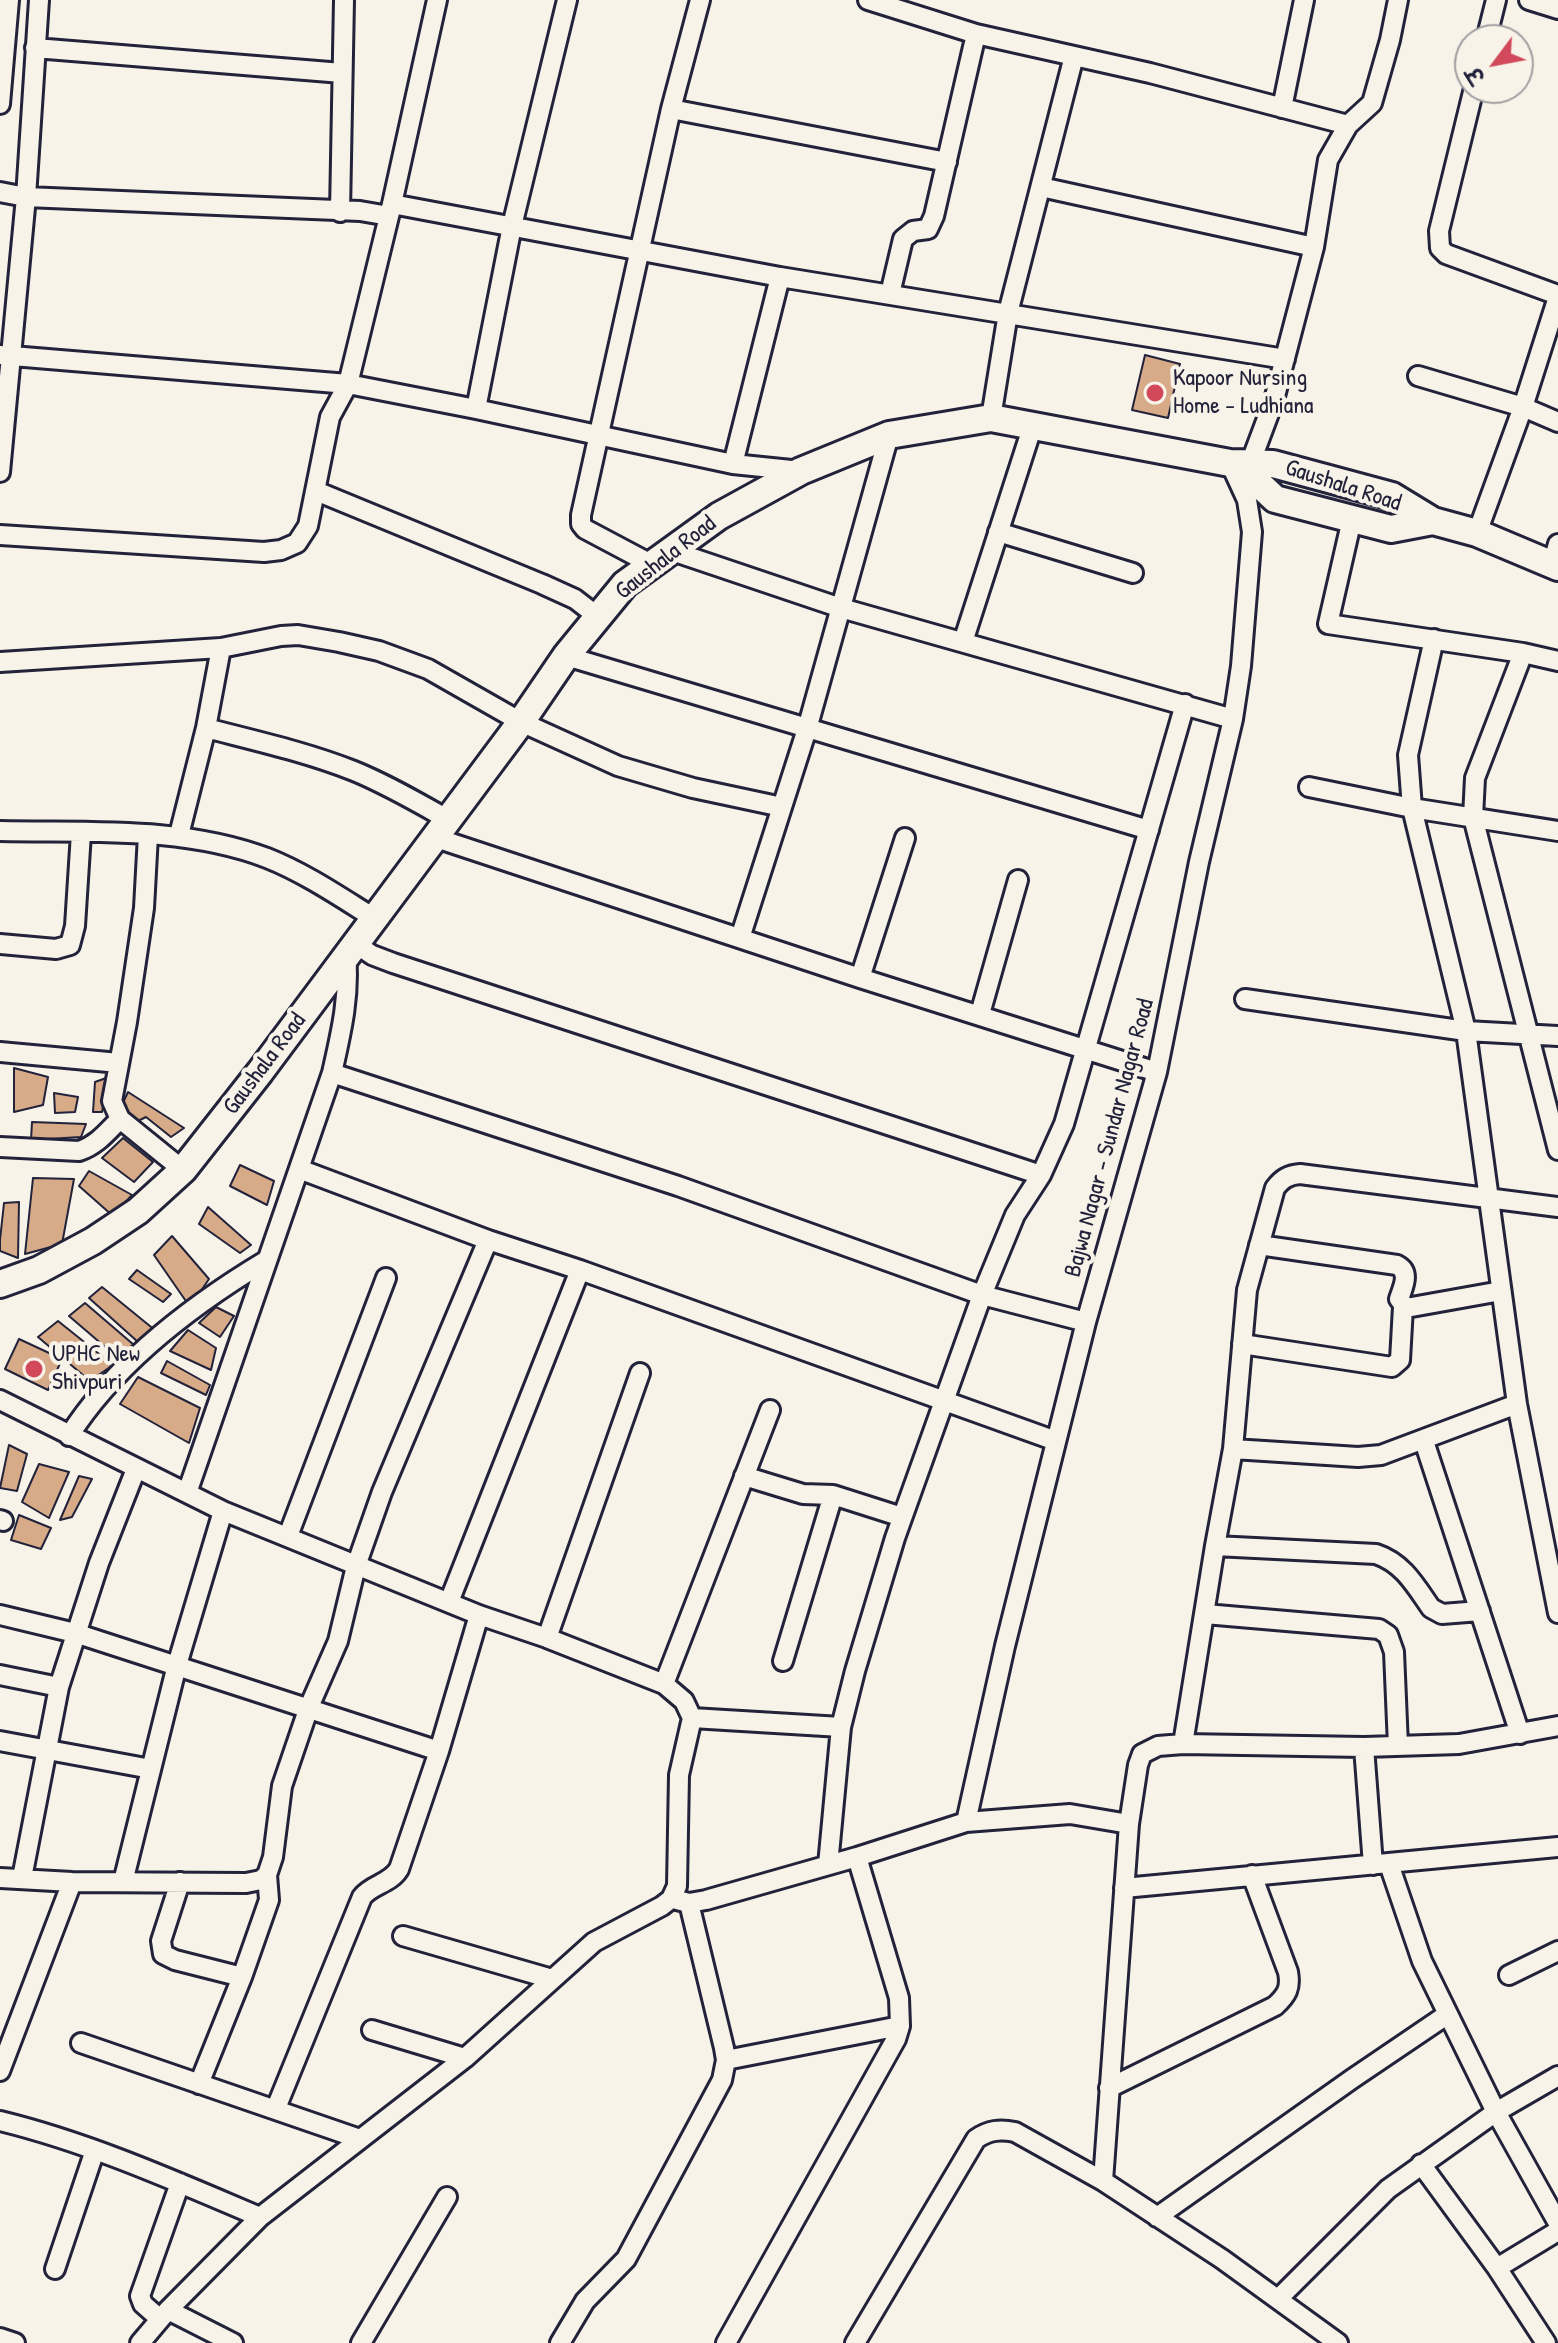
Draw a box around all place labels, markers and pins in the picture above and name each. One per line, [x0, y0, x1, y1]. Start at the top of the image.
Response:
place label: Kapoor Nursing Home - Ludhiana [1173, 365, 1314, 421]
marker: Kapoor Nursing Home - Ludhiana [1144, 382, 1166, 404]
place label: UPHC New Shivpuri [52, 1341, 140, 1397]
marker: UPHC New Shivpuri [23, 1358, 45, 1380]

